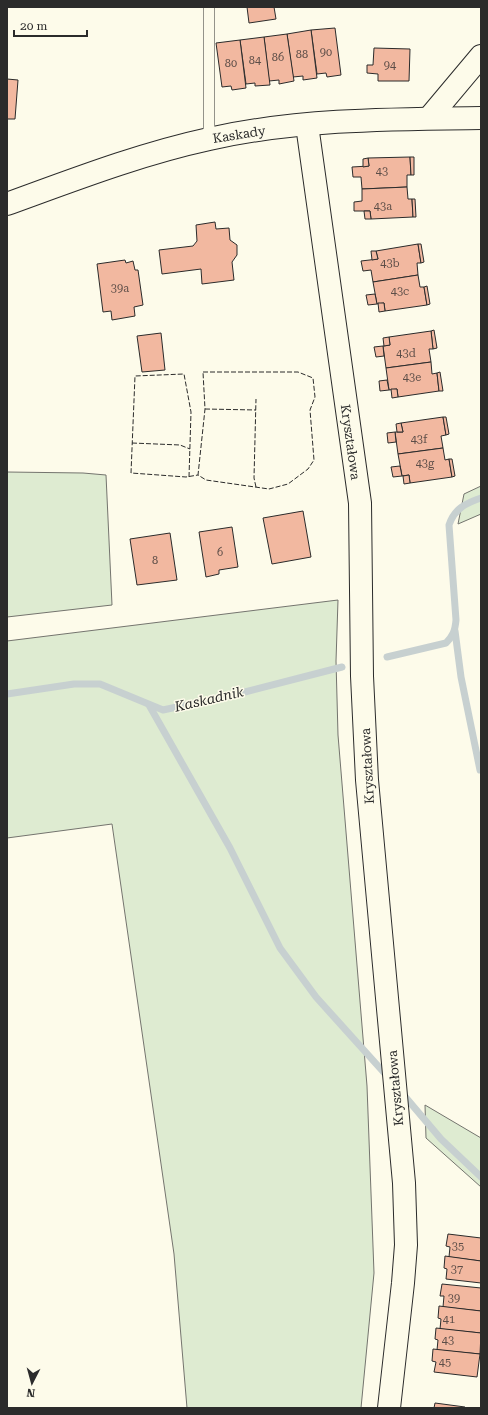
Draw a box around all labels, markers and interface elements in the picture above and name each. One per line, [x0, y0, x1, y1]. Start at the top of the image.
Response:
scale bar [14, 12, 87, 38]
text: 20 m [20, 19, 47, 33]
house number: 90 [320, 46, 332, 59]
house number: 88 [296, 48, 308, 61]
house number: 86 [272, 51, 284, 64]
house number: 84 [249, 54, 262, 67]
house number: 80 [225, 57, 237, 70]
house number: 94 [384, 59, 397, 72]
street label: Kaskady [212, 123, 267, 146]
house number: 43 [376, 165, 388, 178]
house number: 43a [374, 200, 392, 213]
house number: 43b [380, 257, 400, 270]
house number: 39a [111, 282, 129, 295]
house number: 43c [391, 285, 409, 298]
house number: 43d [396, 347, 416, 360]
house number: 43e [403, 371, 421, 384]
street label: Kryształowa [338, 403, 363, 481]
house number: 43f [411, 433, 428, 446]
house number: 43g [416, 457, 435, 470]
house number: 6 [217, 546, 223, 559]
house number: 8 [152, 554, 158, 567]
water label: Kaskadnik [172, 683, 245, 715]
street label: Kryształowa [358, 728, 377, 804]
street label: Kryształowa [385, 1049, 406, 1127]
house number: 35 [452, 1240, 464, 1253]
house number: 37 [451, 1263, 463, 1276]
house number: 39 [448, 1292, 460, 1305]
house number: 41 [443, 1313, 455, 1326]
house number: 43 [442, 1334, 454, 1347]
house number: 45 [439, 1356, 451, 1369]
north arrow [12, 1363, 52, 1403]
text: N [26, 1385, 36, 1399]

